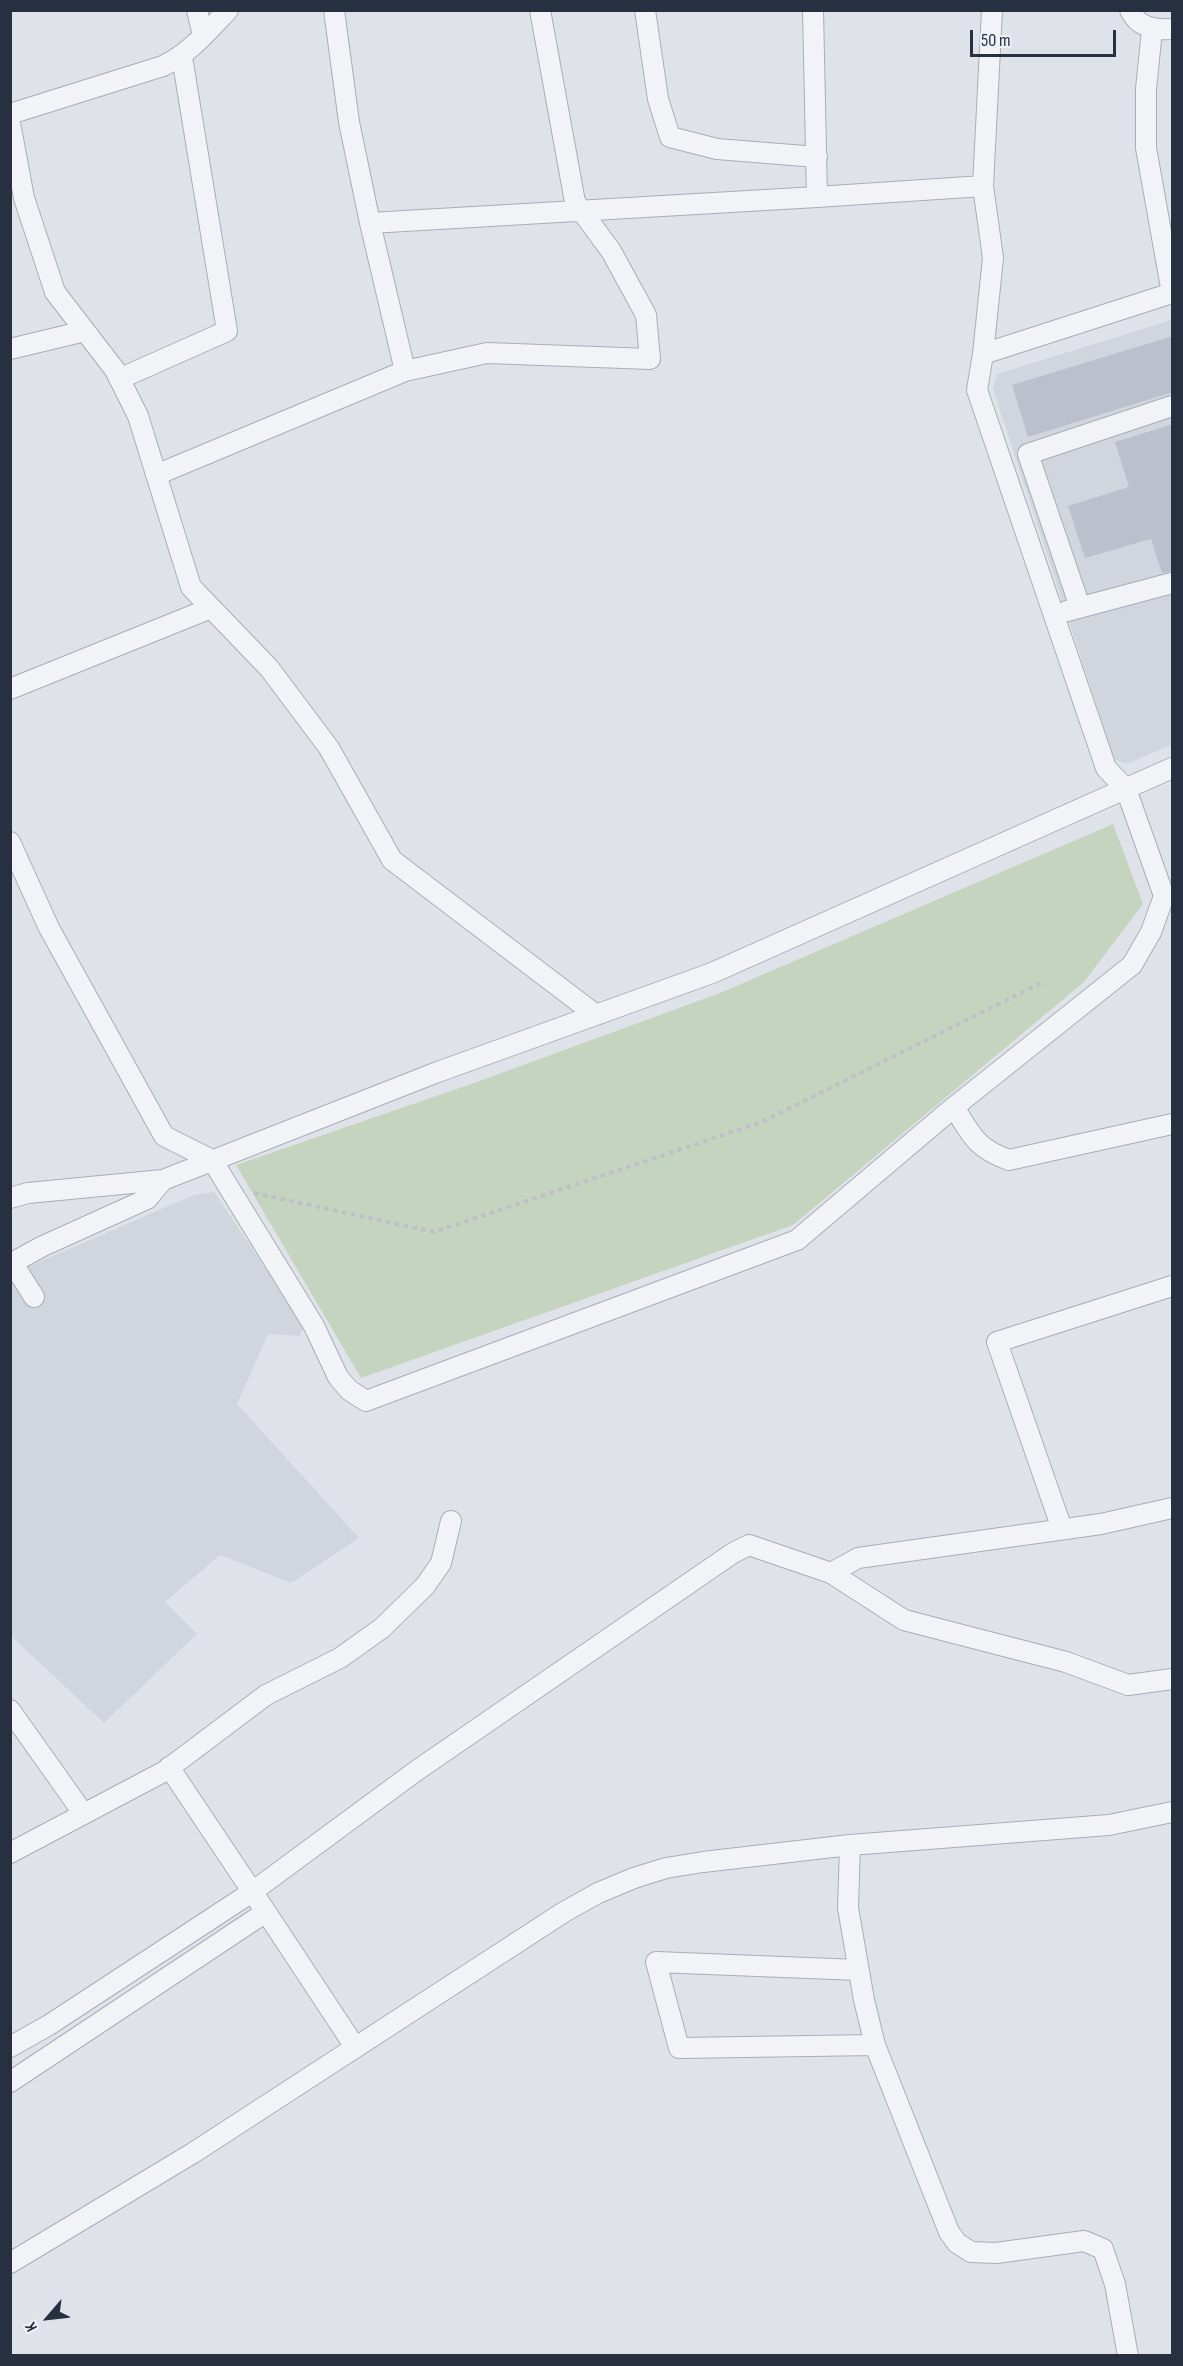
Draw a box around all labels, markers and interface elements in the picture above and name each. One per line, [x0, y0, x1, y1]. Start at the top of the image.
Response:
scale bar [973, 18, 1118, 56]
text: 50 m [981, 30, 1011, 51]
north arrow [18, 2288, 78, 2348]
text: K [21, 2319, 42, 2335]

